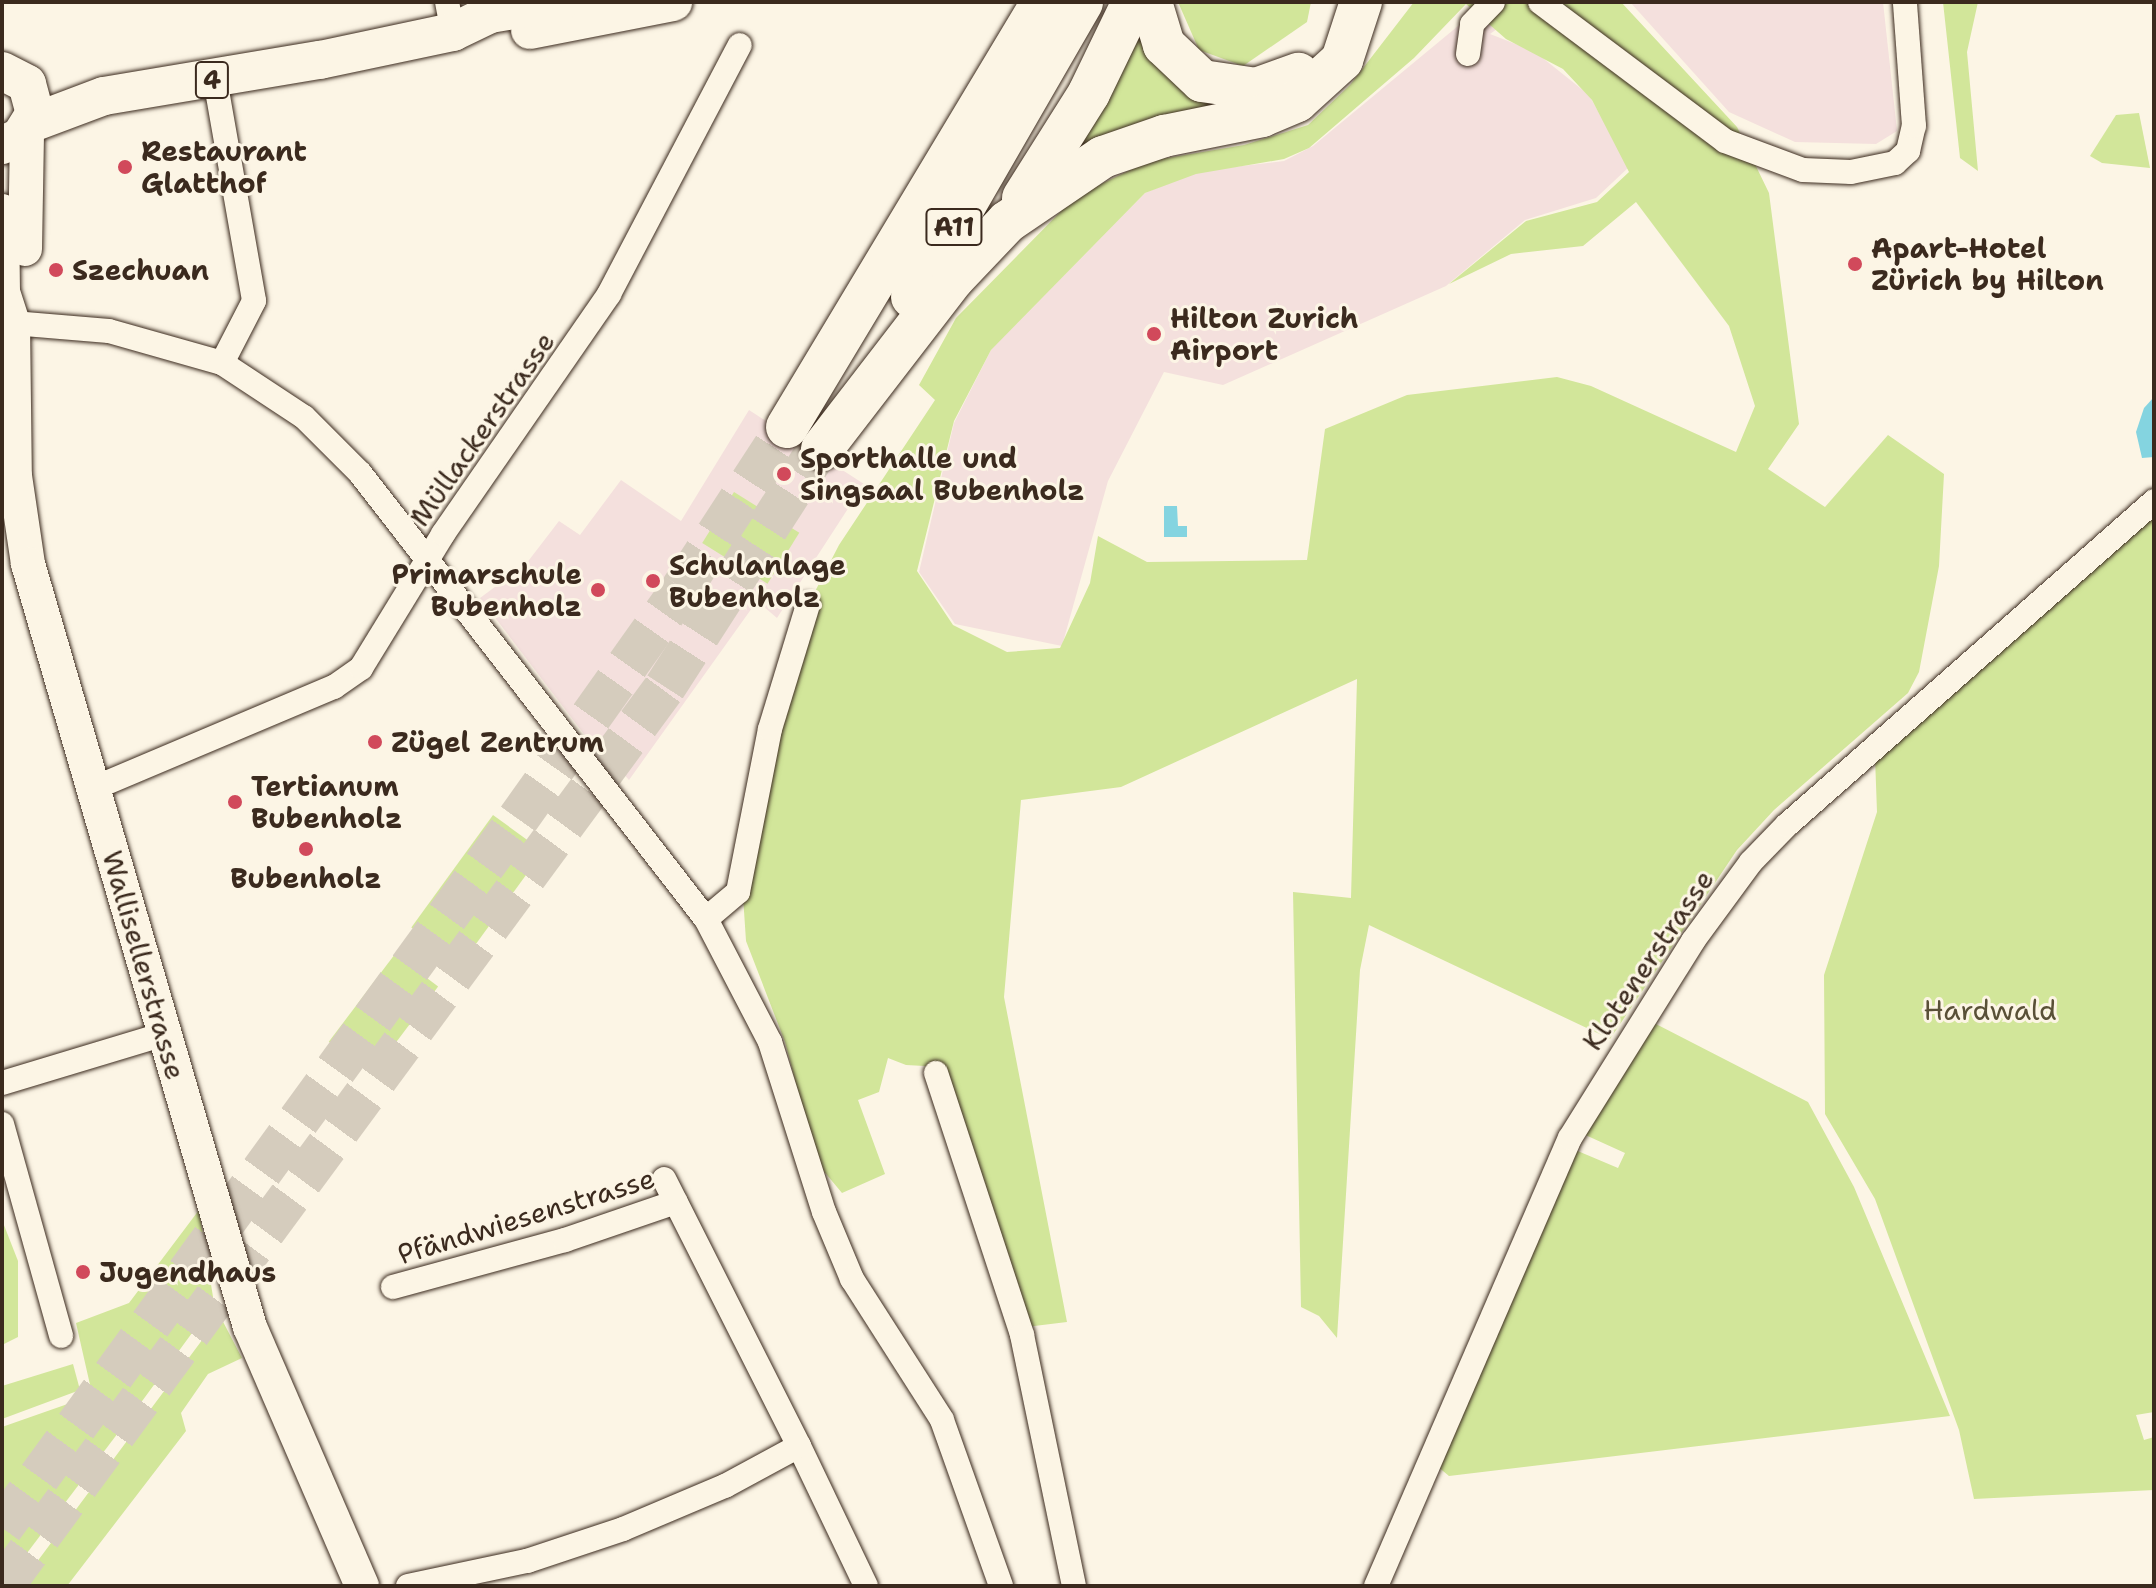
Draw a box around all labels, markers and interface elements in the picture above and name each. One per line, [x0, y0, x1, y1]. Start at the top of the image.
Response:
road number: 4 [194, 58, 230, 102]
place label: Restaurant Glatthof [141, 134, 307, 200]
marker: Restaurant Glatthof [116, 158, 134, 176]
road number: A11 [924, 205, 984, 249]
place label: Apart-Hotel Zürich by Hilton [1871, 231, 2104, 297]
place label: Szechuan [72, 253, 209, 287]
marker: Apart-Hotel Zürich by Hilton [1846, 255, 1864, 273]
marker: Szechuan [47, 261, 65, 279]
place label: Hilton Zurich Airport [1170, 301, 1358, 367]
street label: Müllackerstrasse [402, 325, 562, 533]
marker: Hilton Zurich Airport [1145, 325, 1163, 343]
place label: Sporthalle und Singsaal Bubenholz [800, 441, 1085, 507]
marker: Sporthalle und Singsaal Bubenholz [775, 465, 793, 483]
place label: Schulanlage Bubenholz [669, 548, 846, 614]
place label: Primarschule Bubenholz [392, 557, 582, 623]
marker: Schulanlage Bubenholz [644, 572, 662, 590]
marker: Primarschule Bubenholz [589, 581, 607, 599]
place label: Zügel Zentrum [391, 725, 604, 759]
marker: Zügel Zentrum [366, 733, 384, 751]
place label: Tertianum Bubenholz [251, 769, 402, 835]
marker: Tertianum Bubenholz [226, 793, 244, 811]
marker: Bubenholz [297, 840, 315, 858]
street label: Wallisellerstrasse [95, 847, 193, 1083]
place label: Bubenholz [230, 861, 382, 895]
street label: Klotenerstrasse [1575, 863, 1721, 1057]
park label: Hardwald [1923, 993, 2057, 1027]
street label: Pfändwiesenstrasse [393, 1161, 659, 1271]
place label: Jugendhaus [99, 1255, 276, 1289]
marker: Jugendhaus [74, 1263, 92, 1281]

